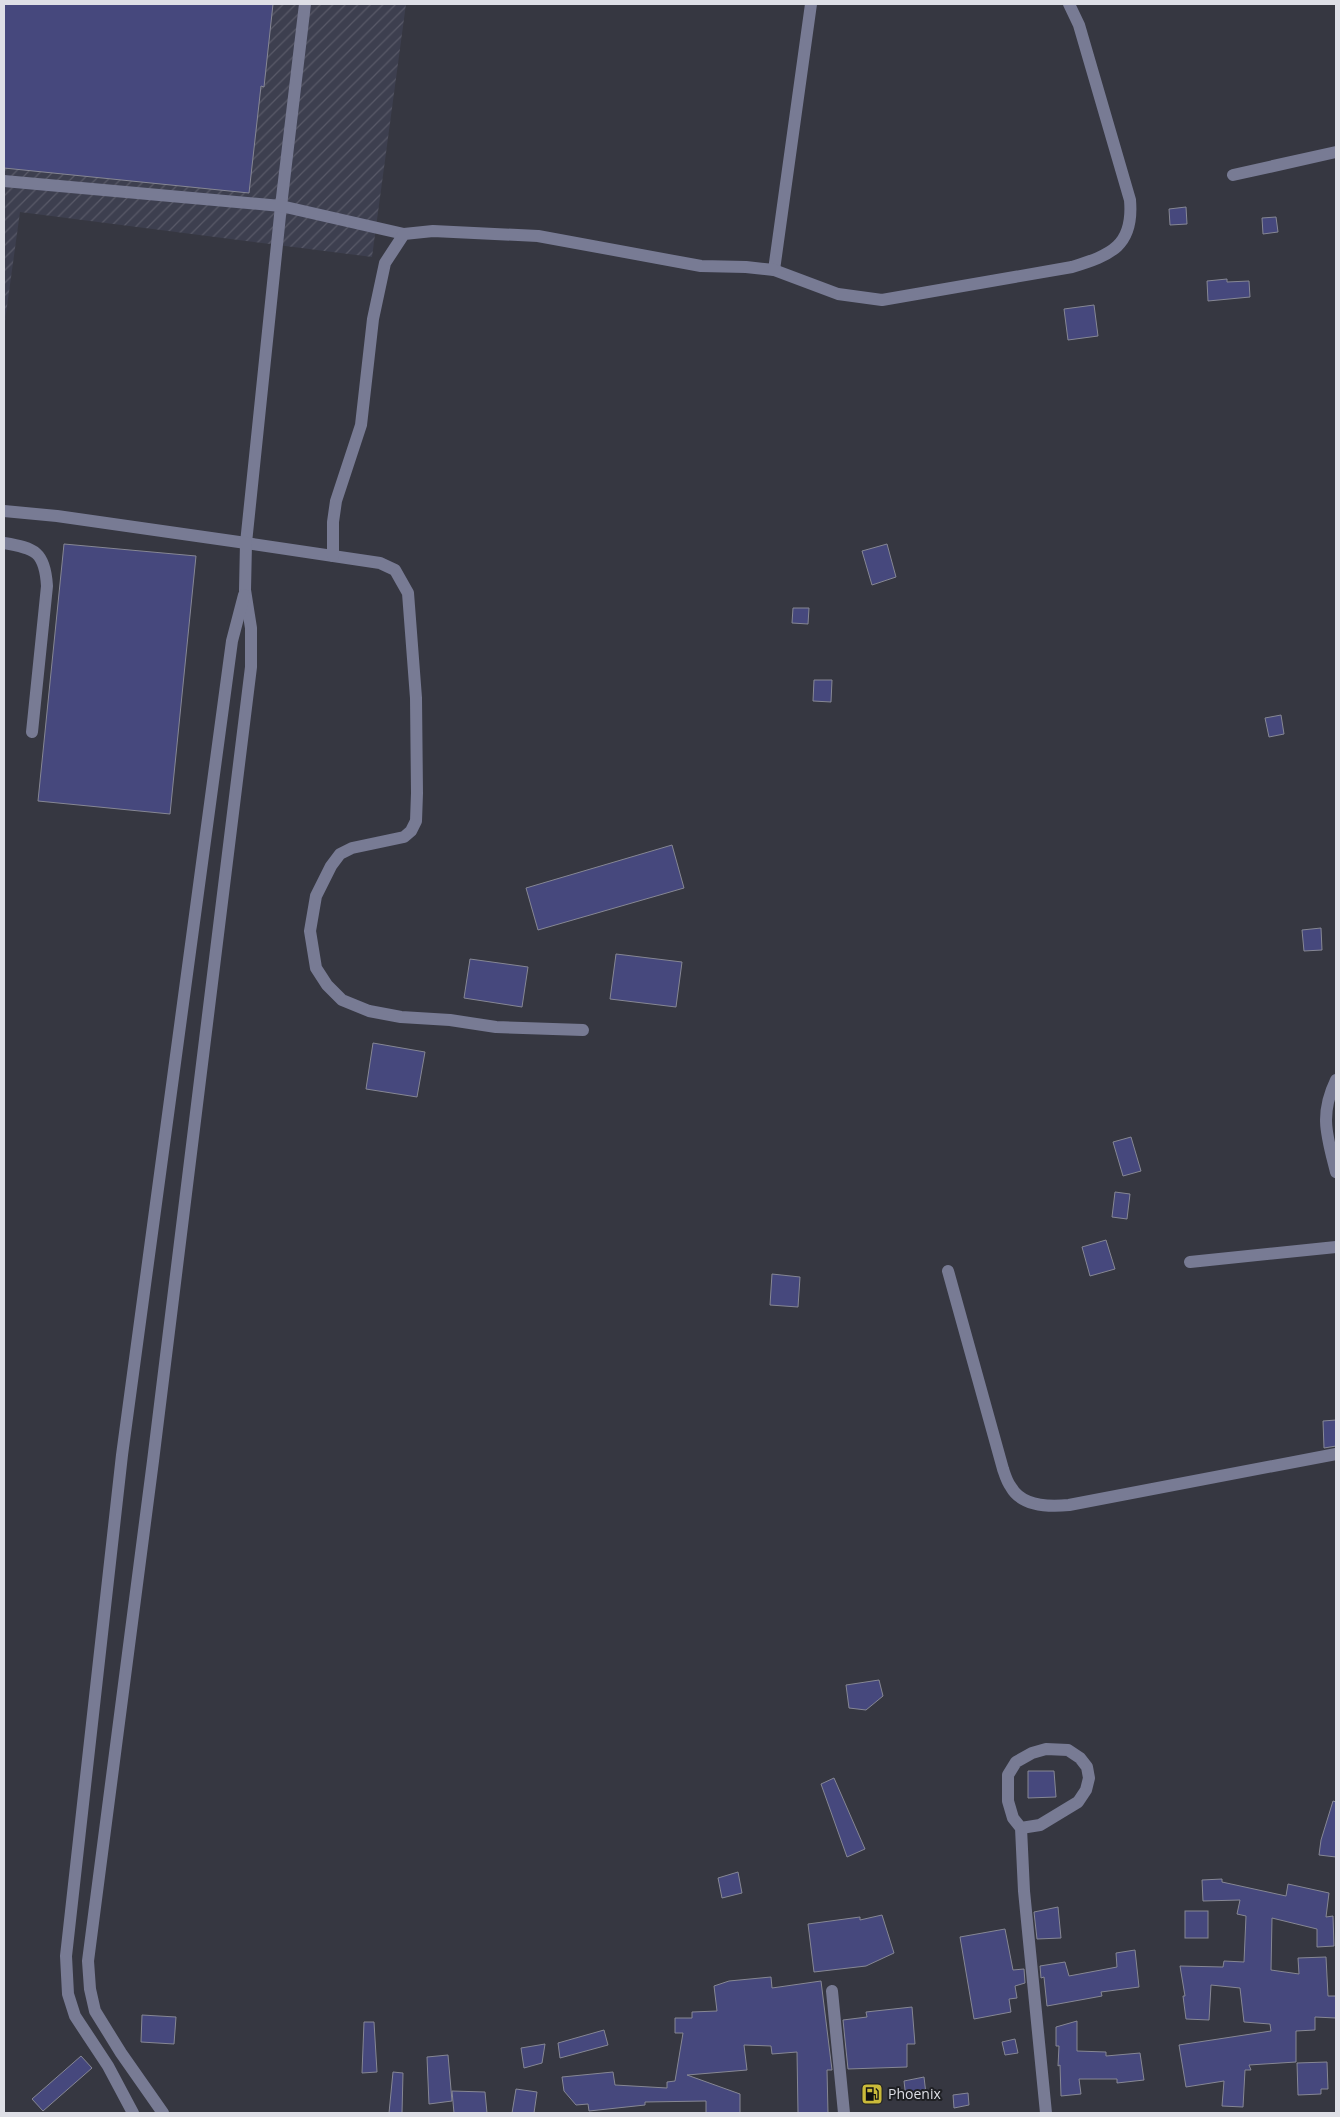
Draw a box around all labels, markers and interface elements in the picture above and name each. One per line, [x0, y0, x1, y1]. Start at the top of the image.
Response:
fuel station icon: Phoenix [860, 2082, 884, 2106]
place label: Phoenix [888, 2084, 941, 2103]

